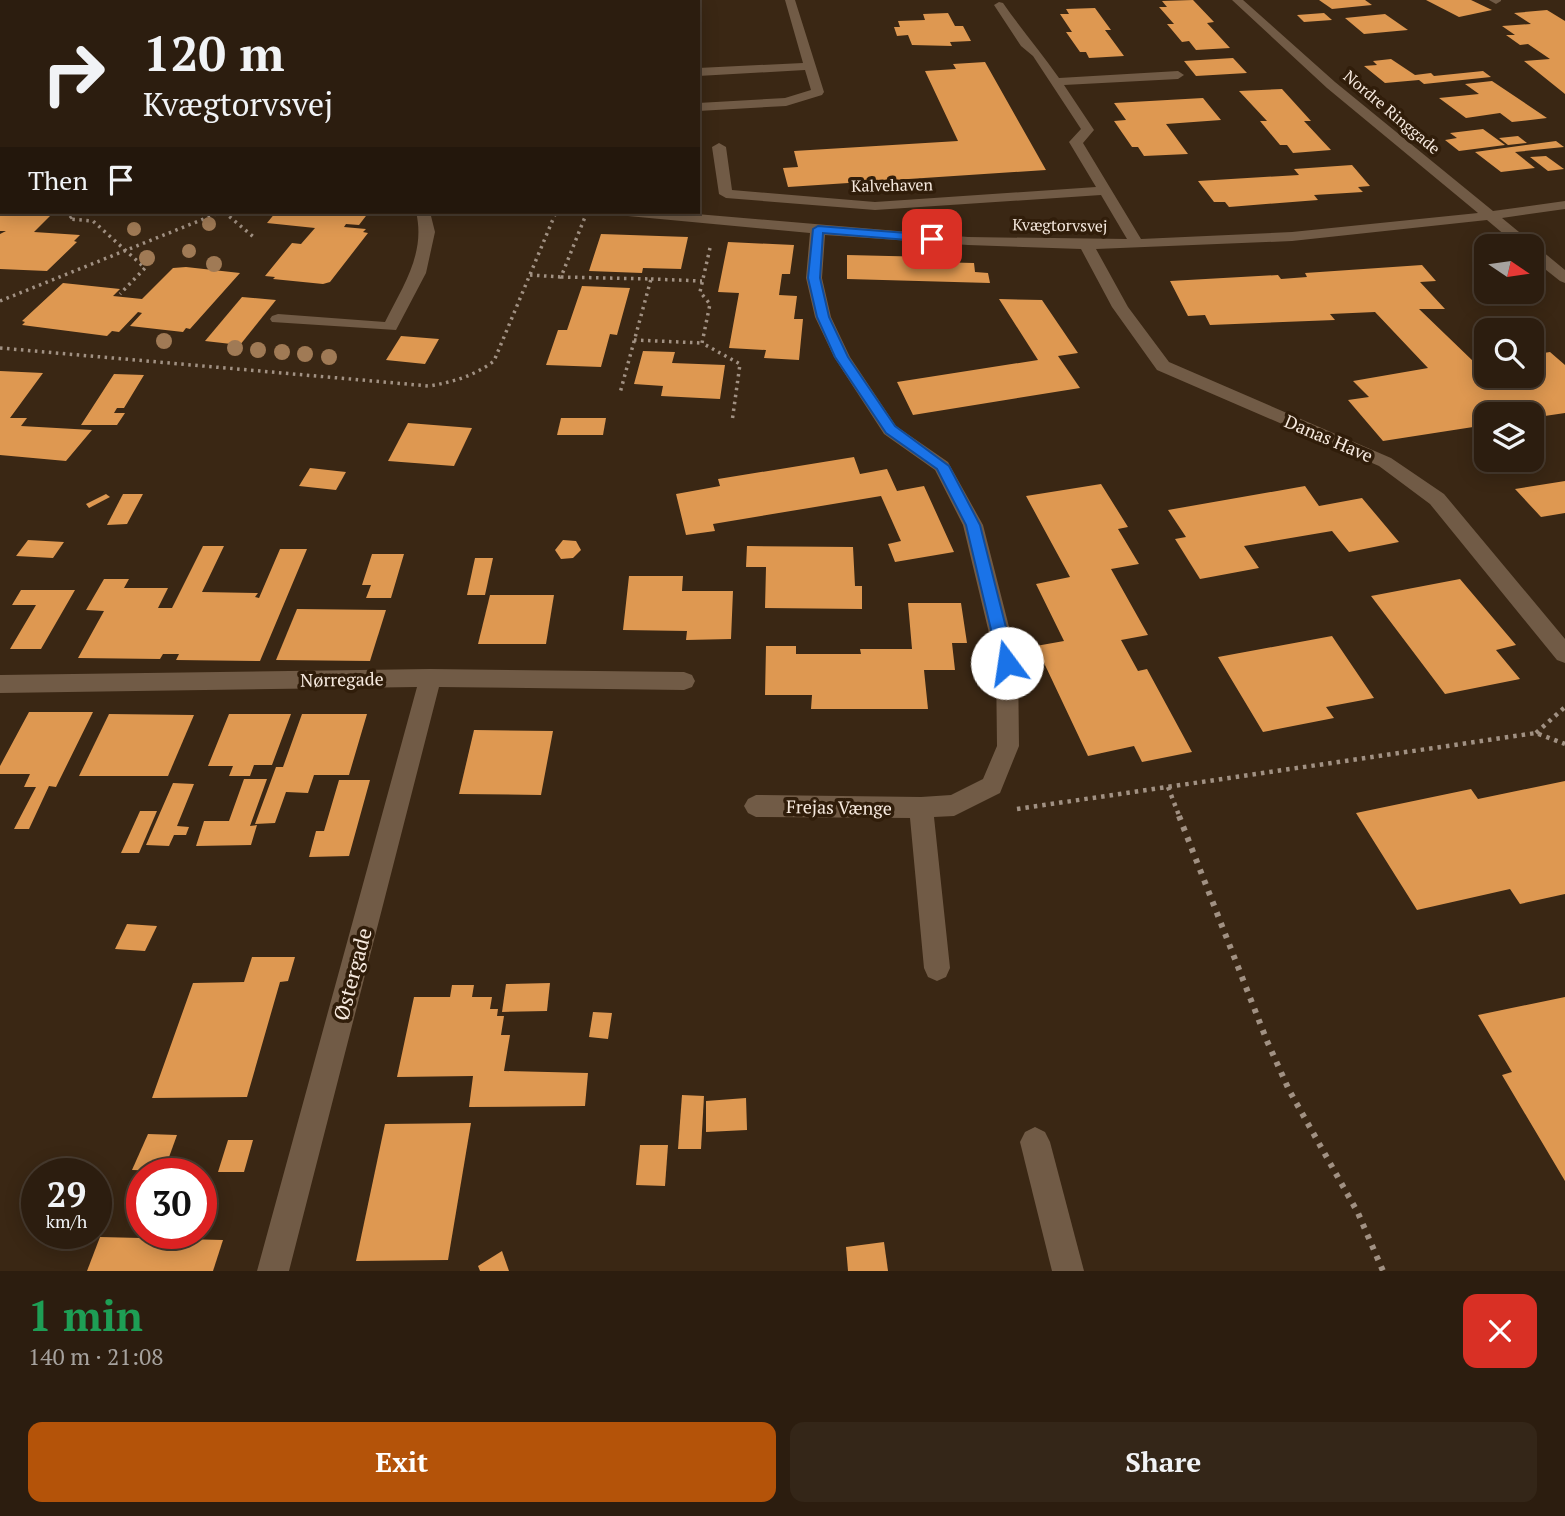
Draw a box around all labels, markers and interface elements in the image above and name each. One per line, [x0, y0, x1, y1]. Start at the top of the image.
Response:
text: 120 m [143, 20, 285, 85]
icon: right [28, 28, 119, 119]
street label: Nordre Ringgade [1339, 65, 1445, 159]
text: Kvægtorvsvej [143, 83, 333, 125]
icon: arrive [102, 161, 140, 199]
text: Then [28, 163, 88, 197]
street label: Kalvehaven [851, 173, 934, 197]
pin [902, 209, 962, 269]
street label: Kvægtorvsvej [1012, 213, 1108, 237]
icon: arrive [913, 220, 951, 258]
north arrow [1474, 234, 1544, 304]
map controls [1474, 234, 1544, 472]
button: search [1474, 318, 1544, 388]
button: layers [1474, 402, 1544, 472]
street label: Danas Have [1281, 409, 1377, 467]
position arrow [970, 626, 1044, 700]
street label: Nørregade [300, 666, 384, 692]
street label: Frejas Vænge [786, 794, 892, 820]
street label: Østergade [326, 925, 378, 1023]
speed limit sign: 30 [126, 1158, 217, 1249]
text: 29 [47, 1171, 86, 1217]
text: km/h [46, 1209, 87, 1233]
text: 1 min [28, 1287, 143, 1343]
button: close [1463, 1294, 1537, 1368]
text: 140 m · 21:08 [28, 1341, 163, 1372]
button: Exit [28, 1422, 776, 1502]
button: Share [790, 1422, 1537, 1502]

